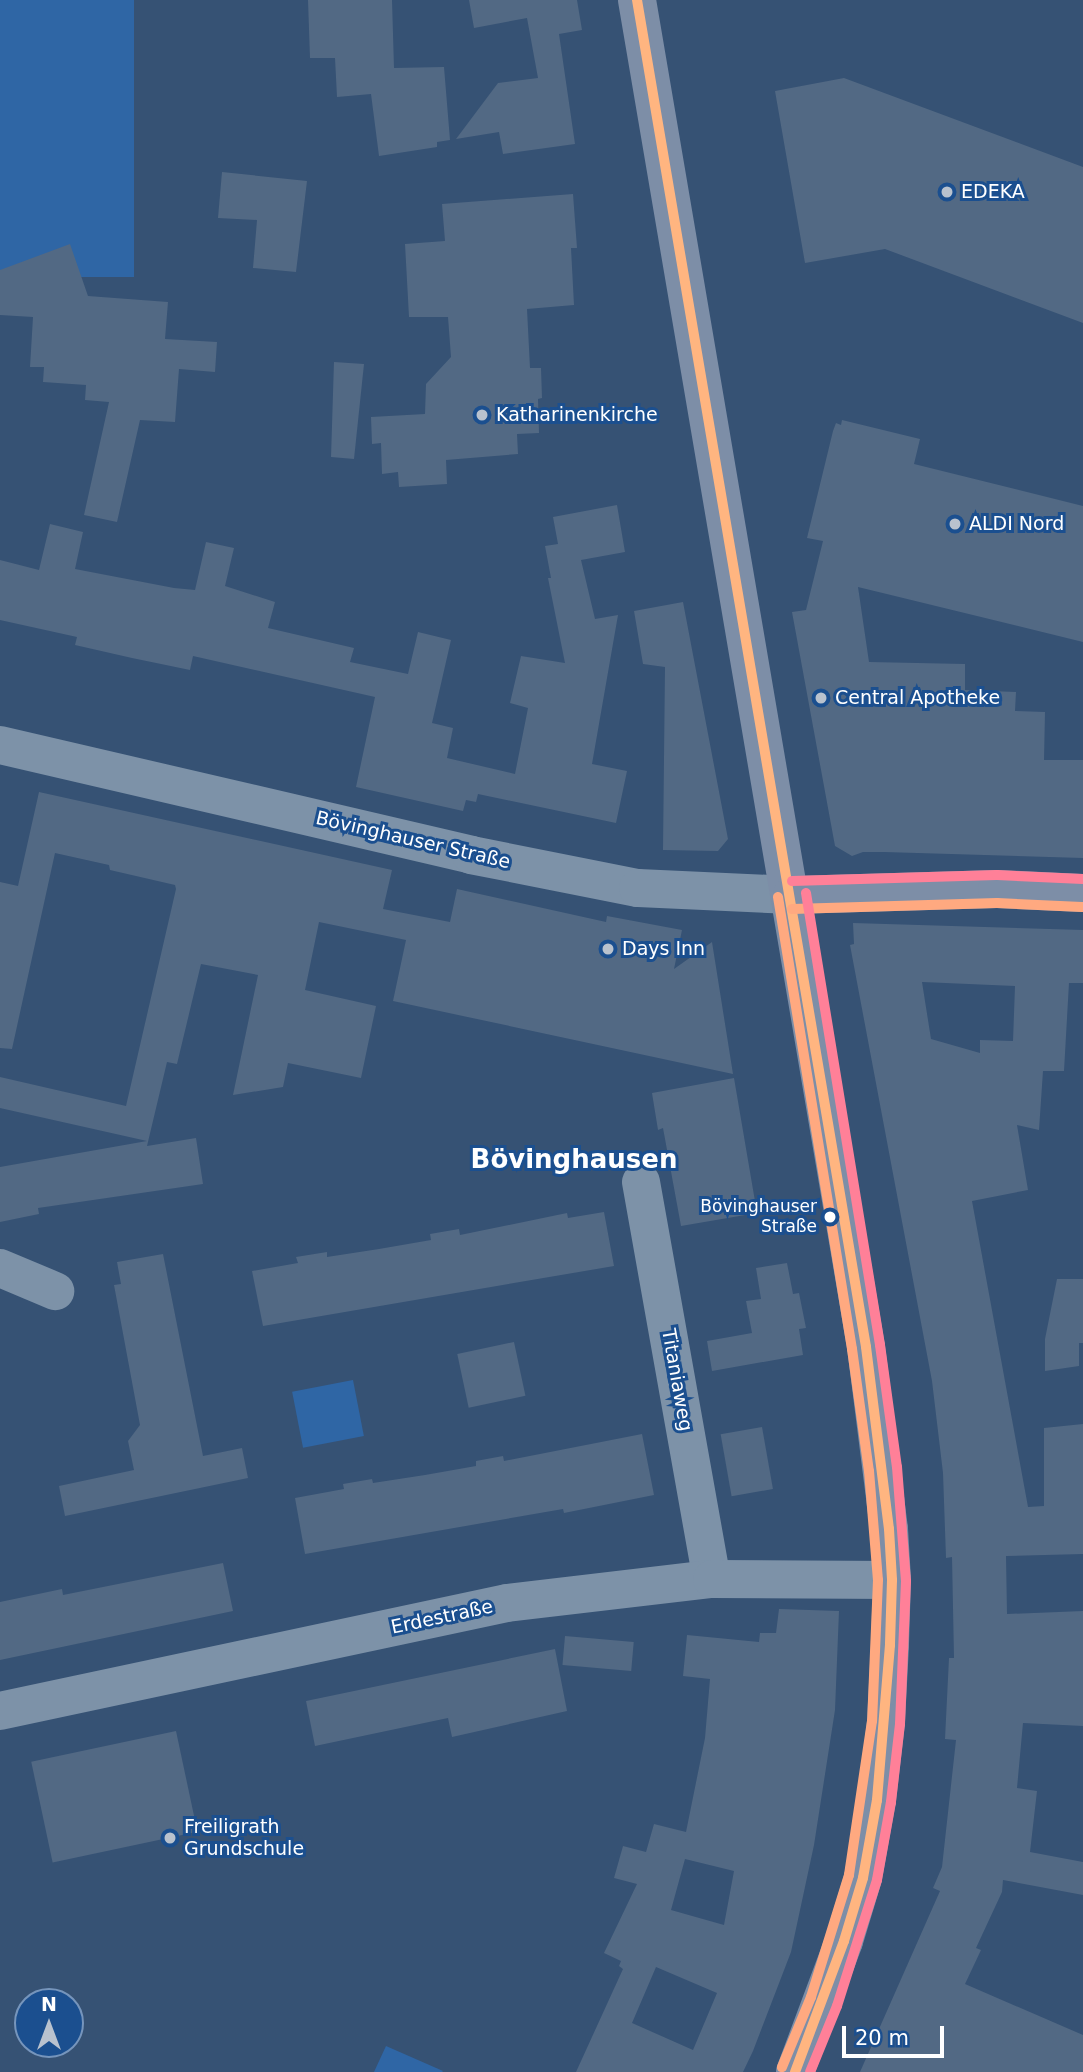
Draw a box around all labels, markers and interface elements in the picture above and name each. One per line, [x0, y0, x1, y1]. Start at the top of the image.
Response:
place label: EDEKA [961, 181, 1025, 203]
marker: EDEKA [939, 184, 955, 200]
place label: Katharinenkirche [496, 404, 658, 426]
marker: Katharinenkirche [474, 407, 490, 423]
place label: ALDI Nord [969, 513, 1064, 535]
marker: ALDI Nord [947, 516, 963, 532]
place label: Central Apotheke [835, 687, 1000, 709]
marker: Central Apotheke [813, 690, 829, 706]
street label: Bövinghauser Straße [313, 807, 513, 873]
place label: Days Inn [622, 938, 705, 960]
marker: Days Inn [600, 941, 616, 957]
district label: Bövinghausen [471, 1144, 677, 1176]
place label: Bövinghauser Straße [700, 1197, 817, 1237]
marker: Bövinghauser Straße [823, 1210, 837, 1224]
street label: Titaniaweg [657, 1327, 697, 1433]
street label: Erdestraße [389, 1595, 495, 1639]
place label: Freiligrath Grundschule [184, 1816, 304, 1860]
marker: Freiligrath Grundschule [162, 1830, 178, 1846]
north arrow [14, 1988, 84, 2058]
text: N [41, 1993, 57, 2015]
scale bar [845, 2012, 946, 2056]
text: 20 m [855, 2026, 909, 2050]

